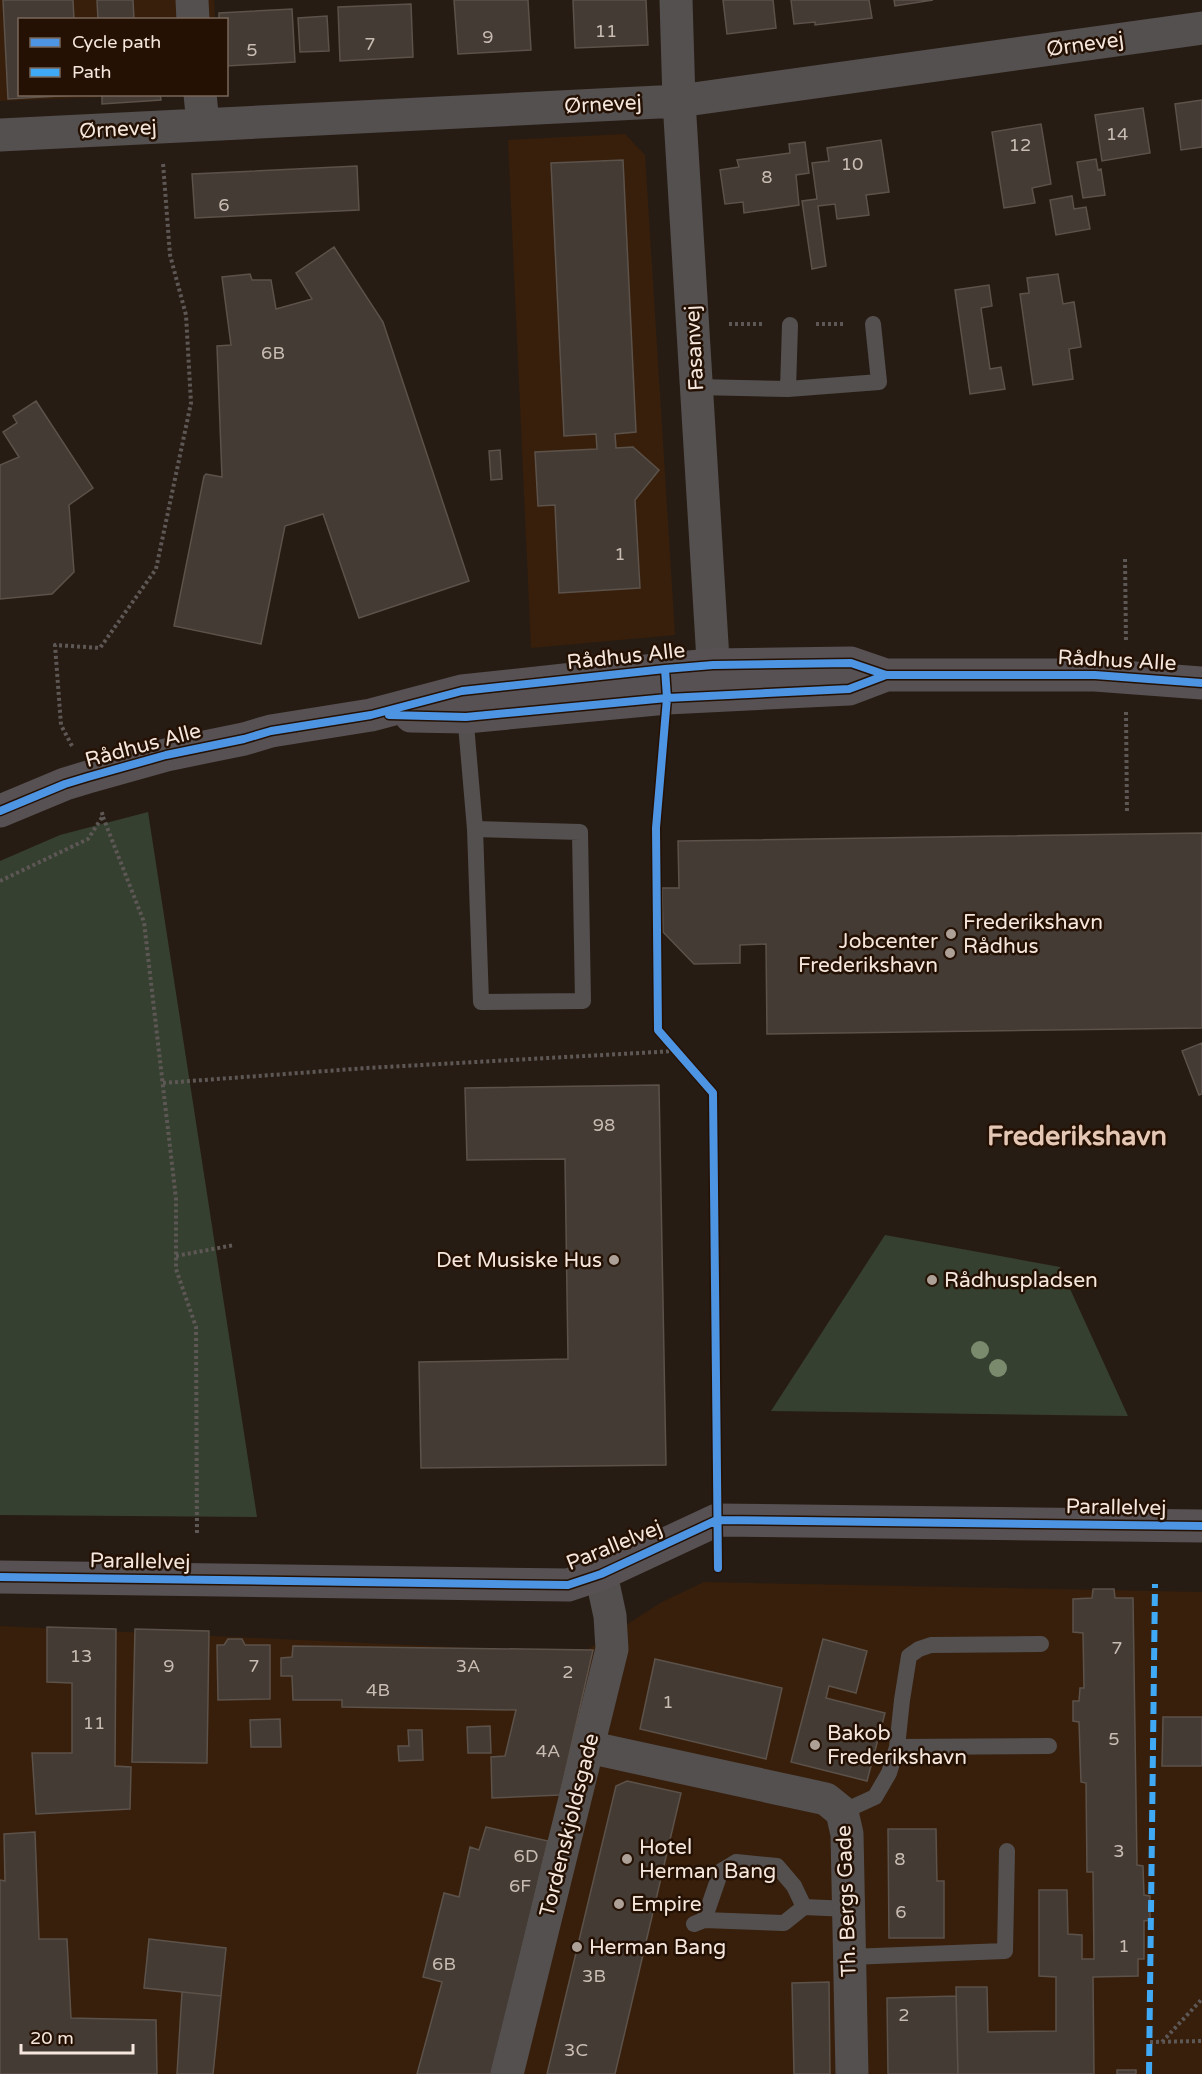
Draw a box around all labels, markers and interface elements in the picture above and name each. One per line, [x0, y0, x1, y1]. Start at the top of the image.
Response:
legend [18, 18, 228, 96]
house number: 11 [595, 20, 617, 42]
house number: 9 [482, 26, 494, 48]
street label: Ørnevej [1045, 27, 1125, 62]
text: Cycle path [72, 31, 161, 53]
house number: 7 [364, 33, 376, 55]
house number: 5 [246, 39, 258, 61]
text: Path [72, 61, 111, 83]
street label: Ørnevej [564, 90, 642, 119]
street label: Ørnevej [79, 115, 157, 144]
house number: 14 [1106, 123, 1128, 145]
house number: 12 [1009, 134, 1031, 156]
house number: 10 [841, 153, 863, 175]
house number: 8 [761, 166, 773, 188]
house number: 6 [218, 194, 230, 216]
street label: Fasanvej [680, 305, 709, 391]
house number: 6B [261, 342, 285, 364]
house number: 1 [614, 543, 626, 565]
street label: Rådhus Alle [566, 638, 687, 675]
street label: Rådhus Alle [1057, 645, 1177, 676]
street label: Rådhus Alle [82, 718, 204, 773]
place label: Frederikshavn Rådhus [963, 910, 1103, 959]
marker: Frederikshavn Rådhus [944, 927, 958, 941]
place label: Jobcenter Frederikshavn [798, 929, 938, 978]
marker: Jobcenter Frederikshavn [943, 946, 957, 960]
house number: 98 [593, 1114, 615, 1136]
district label: Frederikshavn [987, 1120, 1167, 1153]
place label: Det Musiske Hus [436, 1248, 602, 1273]
marker: Det Musiske Hus [607, 1253, 621, 1267]
place label: Rådhuspladsen [944, 1268, 1098, 1293]
marker: Rådhuspladsen [925, 1273, 939, 1287]
street label: Parallelvej [1065, 1494, 1167, 1521]
street label: Parallelvej [563, 1515, 666, 1576]
street label: Parallelvej [89, 1548, 191, 1575]
house number: 7 [1111, 1637, 1123, 1659]
house number: 13 [70, 1645, 92, 1667]
house number: 9 [163, 1655, 175, 1677]
house number: 7 [248, 1655, 260, 1677]
house number: 3A [456, 1655, 480, 1677]
house number: 2 [562, 1661, 574, 1683]
house number: 4B [366, 1679, 390, 1701]
house number: 1 [662, 1691, 674, 1713]
house number: 11 [83, 1712, 105, 1734]
place label: Bakob Frederikshavn [827, 1721, 967, 1770]
house number: 5 [1108, 1728, 1120, 1750]
street label: Tordenskjoldsgade [535, 1731, 604, 1919]
marker: Bakob Frederikshavn [808, 1738, 822, 1752]
house number: 4A [536, 1740, 560, 1762]
street label: Th. Bergs Gade [831, 1824, 862, 1977]
place label: Hotel Herman Bang [639, 1835, 776, 1884]
house number: 3 [1113, 1840, 1125, 1862]
house number: 6D [514, 1845, 538, 1867]
house number: 8 [894, 1848, 906, 1870]
marker: Hotel Herman Bang [620, 1852, 634, 1866]
house number: 6F [509, 1875, 531, 1897]
place label: Empire [631, 1892, 702, 1917]
marker: Empire [612, 1897, 626, 1911]
house number: 6 [895, 1901, 907, 1923]
place label: Herman Bang [589, 1935, 726, 1960]
house number: 1 [1118, 1935, 1130, 1957]
marker: Herman Bang [570, 1940, 584, 1954]
house number: 6B [432, 1953, 456, 1975]
house number: 3B [582, 1965, 606, 1987]
house number: 2 [898, 2004, 910, 2026]
scale bar [21, 2017, 134, 2055]
text: 20 m [30, 2027, 74, 2049]
house number: 3C [564, 2039, 588, 2061]

